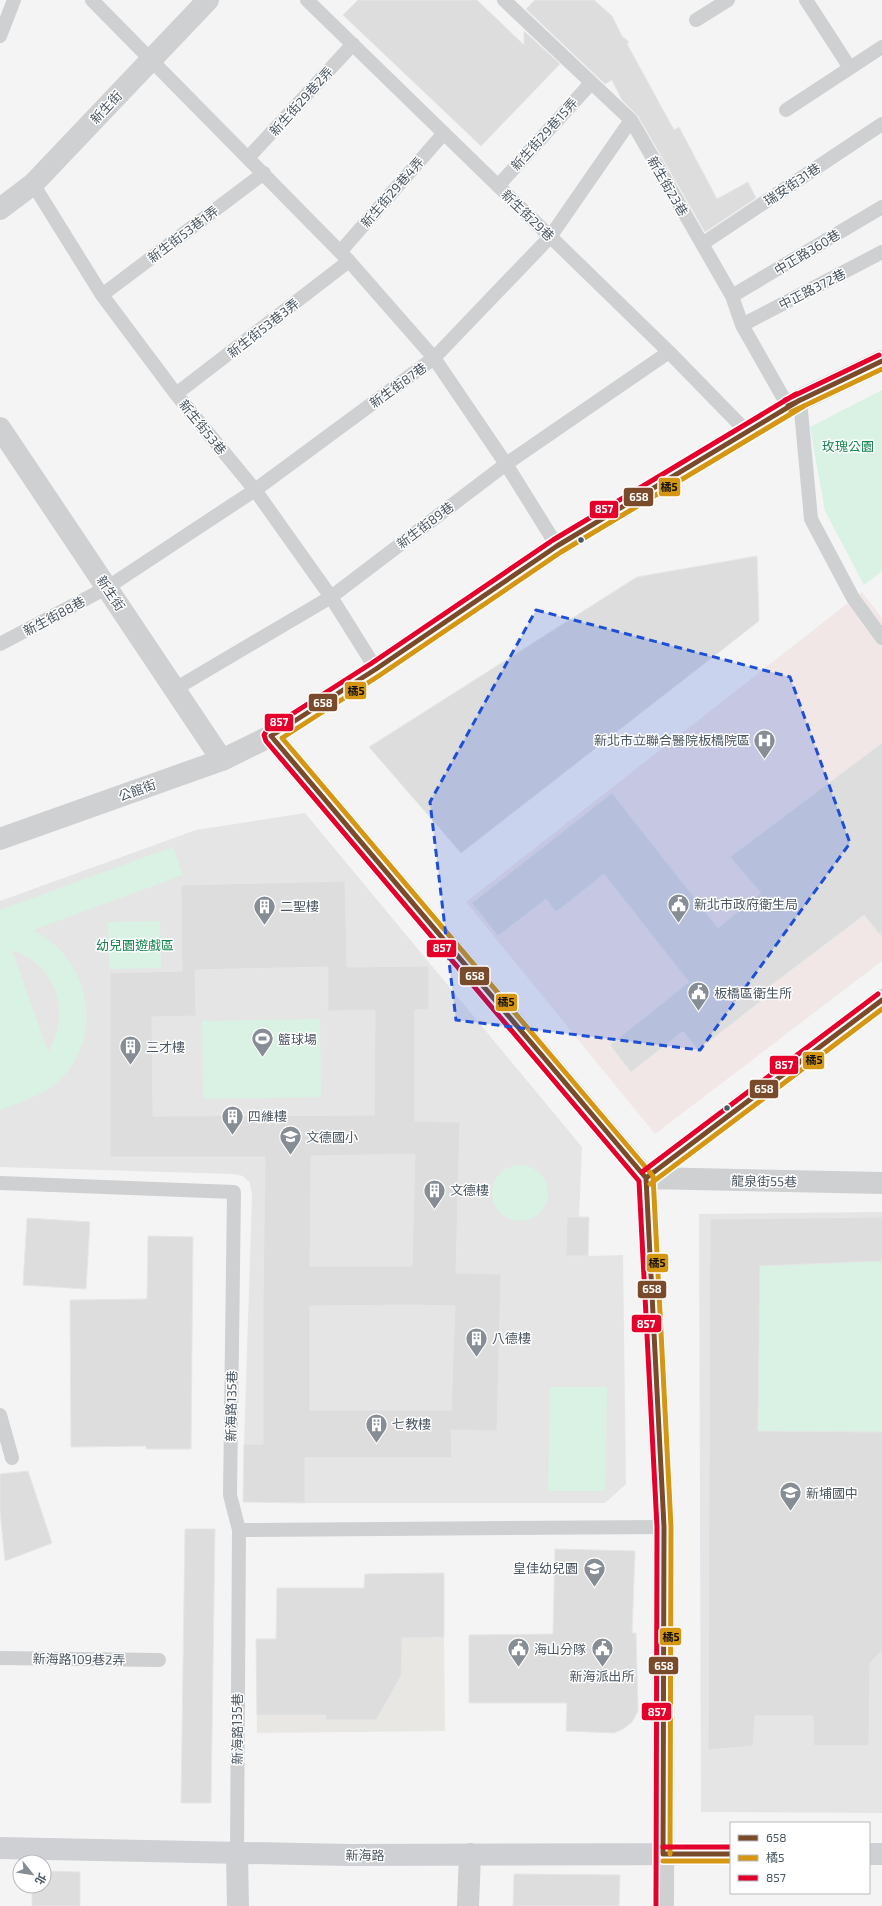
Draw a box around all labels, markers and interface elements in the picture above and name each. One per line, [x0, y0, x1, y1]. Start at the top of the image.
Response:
street label: 新生街29巷2弄 [266, 63, 336, 139]
street label: 新生街 [87, 87, 125, 127]
street label: 新生街29巷15弄 [507, 95, 581, 173]
street label: 新生街23巷 [644, 153, 692, 219]
street label: 新生街29巷4弄 [357, 154, 427, 230]
street label: 瑞安街31巷 [761, 159, 823, 209]
street label: 新生街29巷 [498, 186, 558, 244]
street label: 新生街53巷1弄 [144, 202, 222, 266]
street label: 中正路360巷 [771, 226, 843, 278]
street label: 中正路372巷 [776, 265, 848, 313]
street label: 新生街53巷3弄 [224, 295, 302, 361]
street label: 新生街87巷 [366, 359, 430, 411]
street label: 新生街53巷 [176, 396, 230, 458]
park label: 玫瑰公園 [822, 438, 874, 454]
line badge: 橘5 [658, 477, 681, 497]
text: 橘5 [660, 480, 678, 493]
line badge: 658 [623, 487, 654, 507]
text: 658 [629, 490, 649, 503]
street label: 新生街89巷 [393, 498, 457, 552]
line badge: 857 [589, 500, 619, 519]
text: 857 [595, 502, 614, 515]
unlabelled marker [576, 535, 586, 545]
street label: 新生街 [93, 572, 129, 614]
street label: 新生街88巷 [20, 593, 88, 639]
line badge: 橘5 [344, 681, 367, 700]
text: 橘5 [347, 684, 365, 697]
line badge: 658 [308, 693, 338, 712]
text: 658 [313, 696, 333, 709]
line badge: 857 [264, 713, 294, 732]
text: 857 [270, 715, 289, 728]
hospital icon: 新北市立聯合醫院板橋院區 [752, 727, 778, 760]
place label: 新北市立聯合醫院板橋院區 [594, 732, 750, 748]
street label: 公館街 [116, 776, 158, 804]
public building icon: 新北市政府衛生局 [666, 891, 692, 924]
building icon: 二聖樓 [251, 893, 277, 926]
place label: 新北市政府衛生局 [694, 896, 798, 912]
place label: 二聖樓 [280, 898, 319, 914]
park label: 幼兒園遊戲區 [96, 937, 174, 953]
line badge: 857 [426, 939, 457, 958]
text: 857 [433, 941, 452, 954]
line badge: 658 [459, 966, 490, 986]
text: 658 [465, 969, 485, 982]
public building icon: 板橋區衛生所 [685, 980, 711, 1013]
place label: 板橋區衛生所 [714, 985, 792, 1001]
line badge: 橘5 [495, 993, 518, 1012]
text: 橘5 [497, 995, 515, 1008]
sports icon: 籃球場 [249, 1026, 275, 1059]
place label: 籃球場 [278, 1031, 317, 1047]
building icon: 三才樓 [118, 1034, 144, 1067]
place label: 三才樓 [146, 1039, 185, 1055]
line badge: 橘5 [802, 1051, 825, 1070]
text: 橘5 [805, 1053, 823, 1066]
line badge: 857 [769, 1055, 799, 1075]
text: 857 [775, 1058, 794, 1071]
line badge: 658 [749, 1079, 779, 1099]
text: 658 [754, 1082, 774, 1095]
building icon: 四維樓 [219, 1103, 245, 1136]
unlabelled marker [722, 1103, 732, 1113]
place label: 四維樓 [248, 1108, 287, 1124]
school or university icon: 文德國小 [278, 1124, 304, 1157]
place label: 文德國小 [306, 1129, 358, 1145]
street label: 龍泉街55巷 [731, 1172, 797, 1190]
building icon: 文德樓 [422, 1177, 448, 1210]
place label: 文德樓 [450, 1182, 489, 1198]
line badge: 橘5 [646, 1253, 669, 1273]
text: 橘5 [648, 1256, 666, 1269]
line badge: 658 [637, 1280, 667, 1299]
text: 658 [642, 1282, 662, 1295]
line badge: 857 [631, 1314, 662, 1333]
text: 857 [637, 1317, 656, 1330]
building icon: 八德樓 [463, 1325, 489, 1358]
place label: 八德樓 [492, 1330, 531, 1346]
street label: 新海路135巷 [222, 1370, 240, 1442]
building icon: 七教樓 [364, 1411, 390, 1444]
place label: 七教樓 [392, 1416, 431, 1432]
school or university icon: 新埔國中 [778, 1480, 804, 1513]
place label: 新埔國中 [806, 1485, 858, 1501]
school or university icon: 皇佳幼兒園 [581, 1555, 607, 1588]
place label: 皇佳幼兒園 [513, 1560, 578, 1576]
line badge: 橘5 [659, 1627, 682, 1646]
text: 橘5 [662, 1630, 680, 1643]
public building icon: 新海派出所 [589, 1635, 615, 1668]
public building icon: 海山分隊 [505, 1636, 531, 1669]
place label: 海山分隊 [534, 1641, 586, 1657]
street label: 新海路109巷2弄 [32, 1650, 126, 1668]
line badge: 658 [648, 1656, 679, 1675]
text: 658 [654, 1659, 674, 1672]
place label: 新海派出所 [569, 1668, 635, 1684]
street label: 新海路135巷 [229, 1693, 245, 1765]
line badge: 857 [641, 1702, 672, 1721]
text: 857 [648, 1705, 667, 1718]
legend [730, 1822, 870, 1894]
text: 658 [766, 1830, 787, 1844]
street label: 新海路 [345, 1847, 385, 1863]
text: 橘5 [766, 1850, 784, 1864]
north arrow [12, 1854, 52, 1894]
text: 857 [766, 1870, 786, 1884]
text: 北 [33, 1871, 49, 1887]

